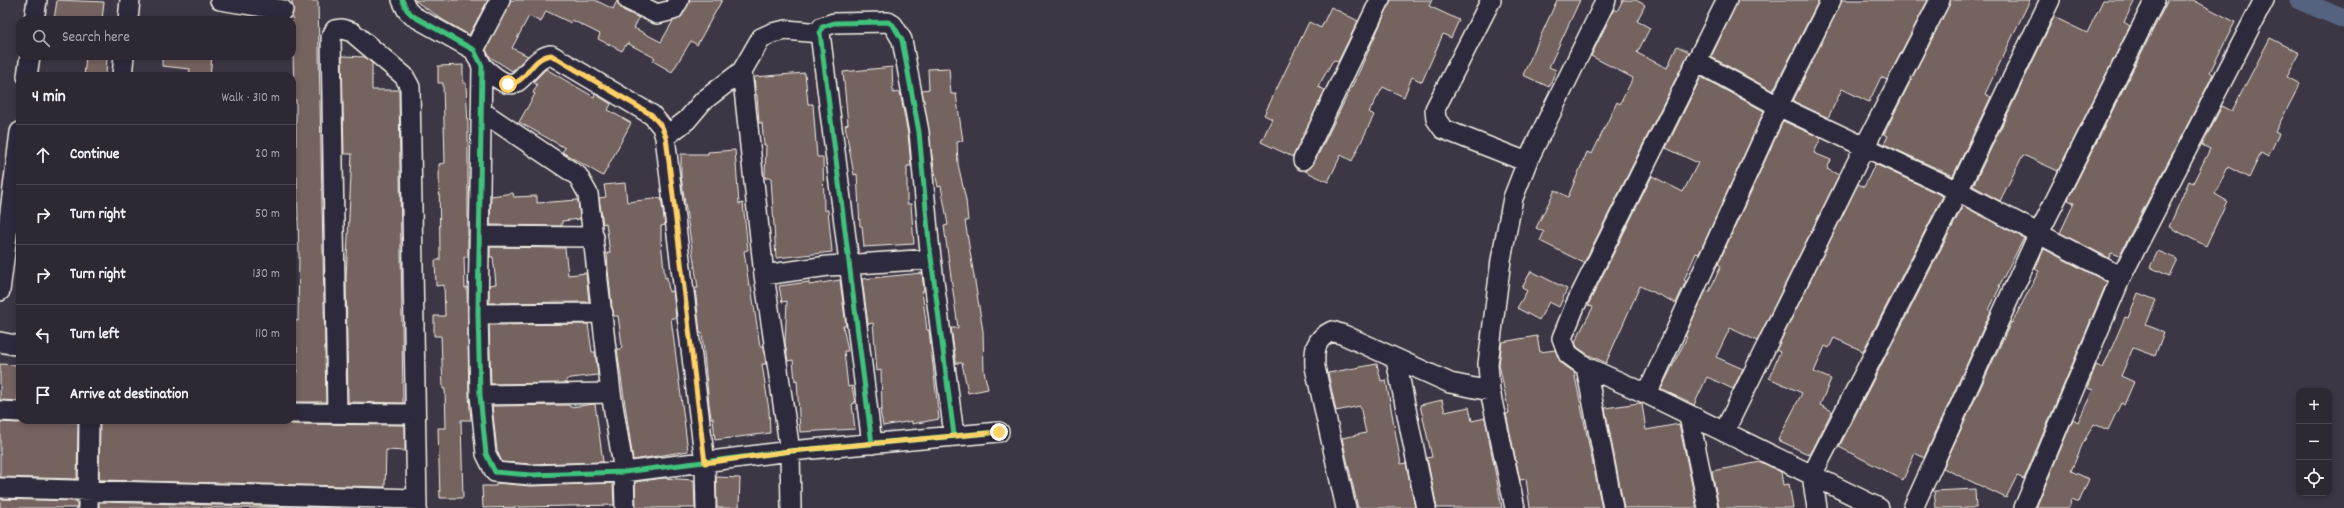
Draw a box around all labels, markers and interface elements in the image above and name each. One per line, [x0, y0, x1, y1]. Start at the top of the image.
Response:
search box [16, 16, 296, 60]
icon: search [30, 27, 52, 49]
text: Search here [62, 27, 130, 49]
route start [499, 75, 517, 93]
text: 4 min [32, 86, 66, 110]
text: Walk · 310 m [221, 89, 280, 108]
icon: ahead [32, 144, 54, 166]
text: Continue [70, 144, 119, 166]
text: 20 m [255, 145, 280, 164]
icon: right [32, 204, 54, 226]
text: Turn right [70, 204, 126, 226]
text: 50 m [255, 205, 280, 224]
icon: right [32, 264, 54, 286]
text: Turn right [70, 264, 126, 286]
text: 130 m [252, 265, 280, 284]
icon: left [32, 324, 54, 346]
text: Turn left [70, 324, 119, 346]
text: 110 m [255, 325, 280, 344]
icon: arrive [32, 384, 54, 406]
text: Arrive at destination [70, 384, 188, 406]
map controls [2296, 388, 2332, 496]
button: + [2296, 388, 2332, 424]
route end [990, 423, 1008, 441]
button: − [2296, 424, 2332, 460]
button: locate [2296, 460, 2332, 496]

